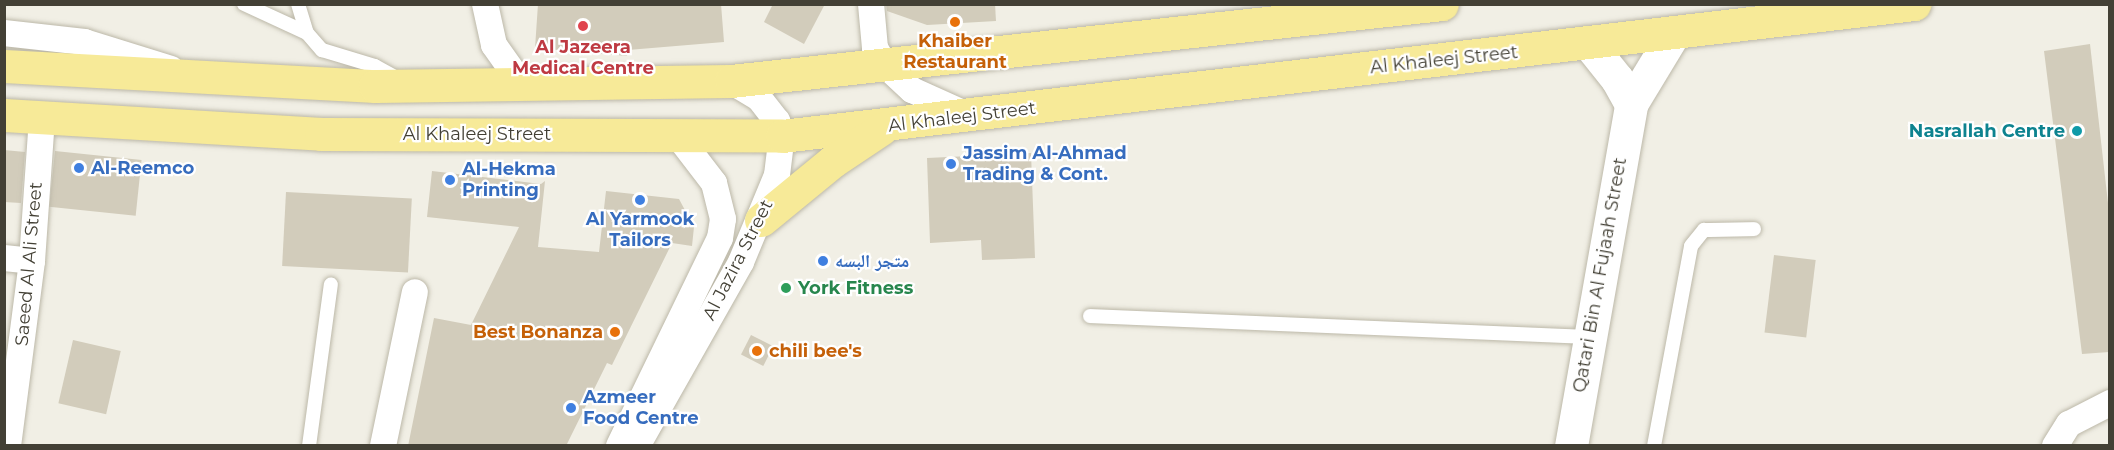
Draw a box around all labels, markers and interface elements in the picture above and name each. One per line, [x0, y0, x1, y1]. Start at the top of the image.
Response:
marker: Khaiber Restaurant [948, 15, 962, 29]
marker: Al Jazeera Medical Centre [574, 17, 592, 35]
place label: Khaiber Restaurant [903, 31, 1007, 74]
place label: Al Jazeera Medical Centre [512, 37, 654, 80]
street label: Al Khaleej Street [1369, 41, 1519, 79]
street label: Al Khaleej Street [887, 97, 1037, 137]
place label: Nasrallah Centre [1909, 120, 2065, 142]
street label: Al Khaleej Street [403, 123, 551, 145]
marker: Nasrallah Centre [2070, 124, 2084, 138]
place label: Jassim Al-Ahmad Trading & Cont. [963, 143, 1127, 186]
street label: Qatari Bin Al Fujaah Street [1569, 156, 1631, 394]
place label: Al-Reemco [91, 157, 194, 179]
marker: Jassim Al-Ahmad Trading & Cont. [944, 157, 958, 171]
place label: Al-Hekma Printing [462, 159, 556, 201]
marker: Al-Reemco [72, 161, 86, 175]
marker: Al-Hekma Printing [443, 173, 457, 187]
street label: Saeed Al Ali Street [11, 181, 47, 347]
marker: Al Yarmook Tailors [633, 193, 647, 207]
street label: Al Jazira Street [698, 196, 778, 324]
place label: Al Yarmook Tailors [586, 209, 694, 252]
place label: متجر البسه [835, 250, 909, 272]
marker: متجر البسه [816, 254, 830, 268]
place label: York Fitness [798, 277, 913, 299]
marker: York Fitness [779, 281, 793, 295]
place label: Best Bonanza [473, 321, 603, 343]
marker: Best Bonanza [608, 325, 622, 339]
place label: chili bee's [769, 340, 862, 362]
marker: chili bee's [750, 344, 764, 358]
place label: Azmeer Food Centre [583, 387, 699, 430]
marker: Azmeer Food Centre [564, 401, 578, 415]

